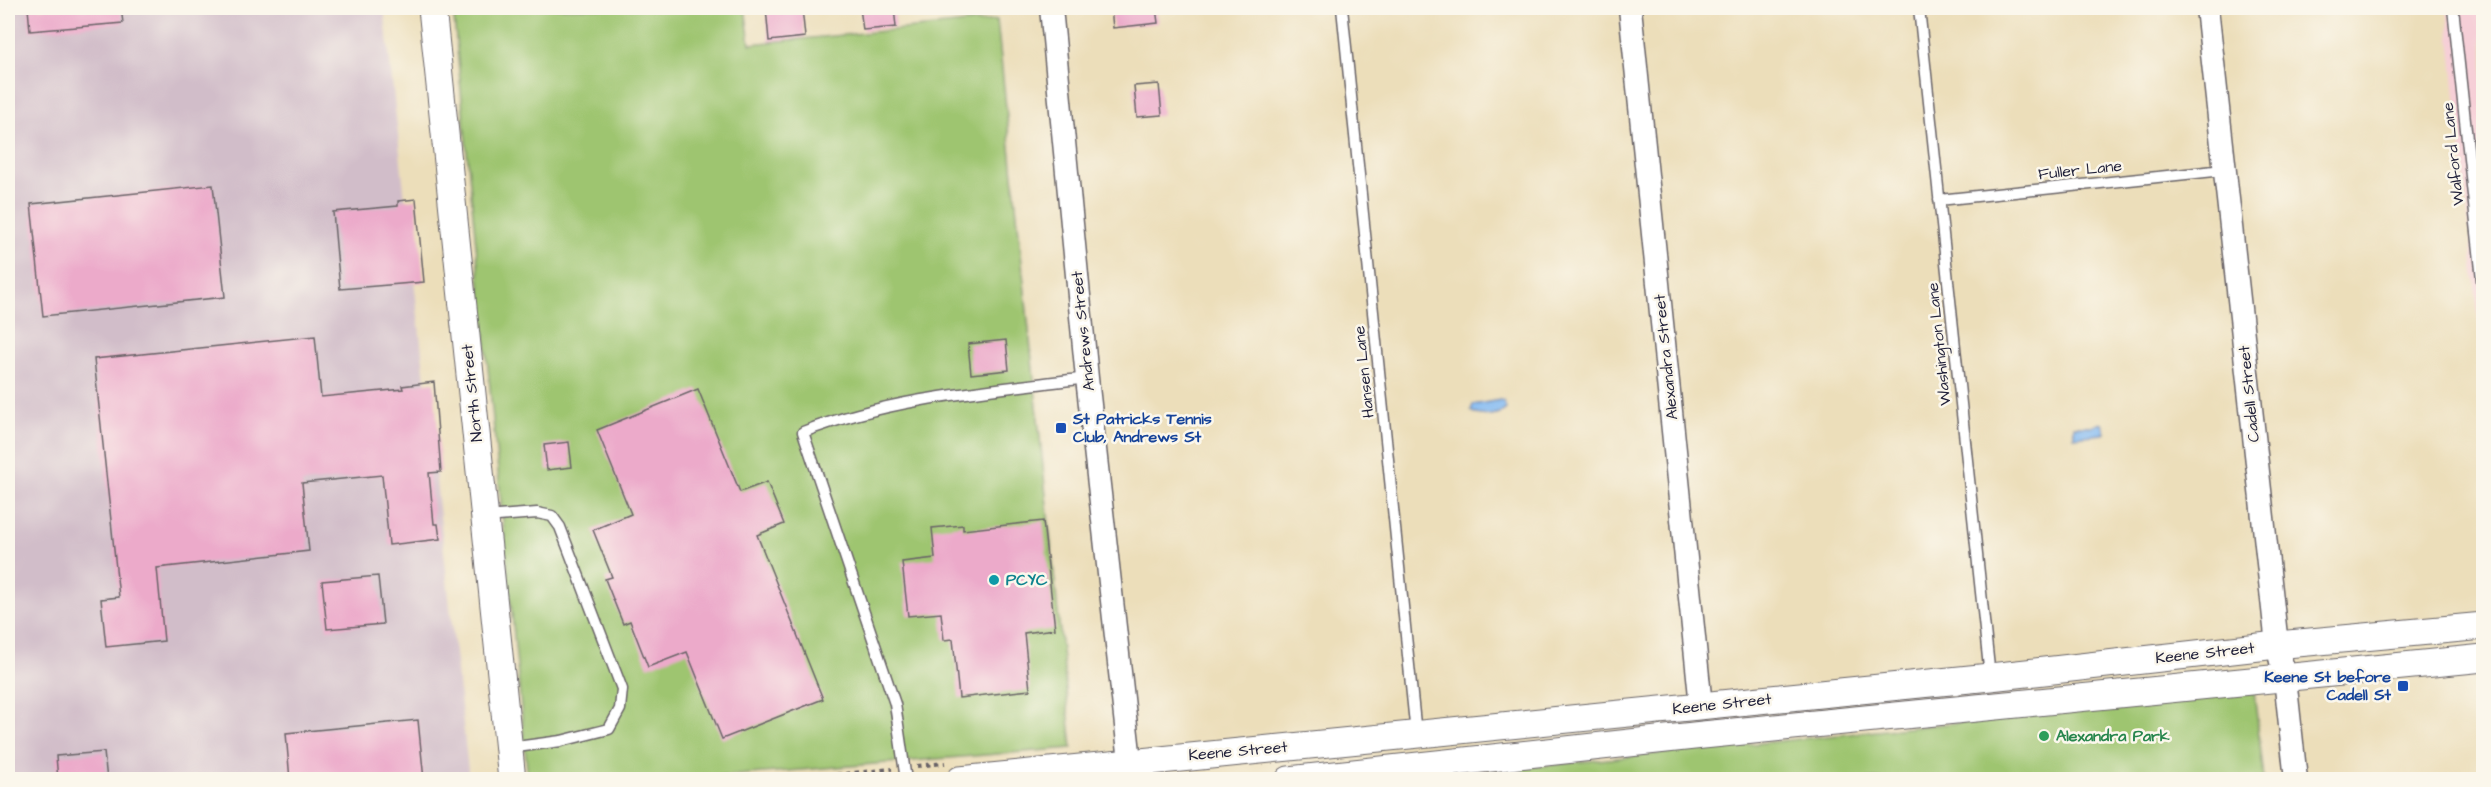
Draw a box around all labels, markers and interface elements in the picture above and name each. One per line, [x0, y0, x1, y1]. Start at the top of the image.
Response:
street label: Walford Lane [2437, 101, 2469, 207]
street label: Fuller Lane [2037, 155, 2123, 185]
street label: Andrews Street [1066, 269, 1100, 392]
street label: Washington Lane [1922, 281, 1957, 407]
street label: Alexandra Street [1648, 293, 1684, 421]
street label: Hansen Lane [1348, 324, 1380, 419]
street label: North Street [456, 343, 488, 443]
street label: Cadell Street [2233, 344, 2265, 443]
place label: St Patricks Tennis Club, Andrews St [1072, 408, 1212, 448]
marker: St Patricks Tennis Club, Andrews St [1054, 421, 1068, 435]
place label: PCYC [1006, 569, 1048, 591]
marker: PCYC [987, 573, 1001, 587]
street label: Keene Street [2154, 637, 2256, 669]
place label: Keene St before Cadell St [2264, 666, 2392, 706]
marker: Keene St before Cadell St [2396, 679, 2410, 693]
street label: Keene Street [1671, 688, 1773, 720]
place label: Alexandra Park [2056, 725, 2170, 747]
marker: Alexandra Park [2037, 729, 2051, 743]
street label: Keene Street [1188, 736, 1289, 766]

